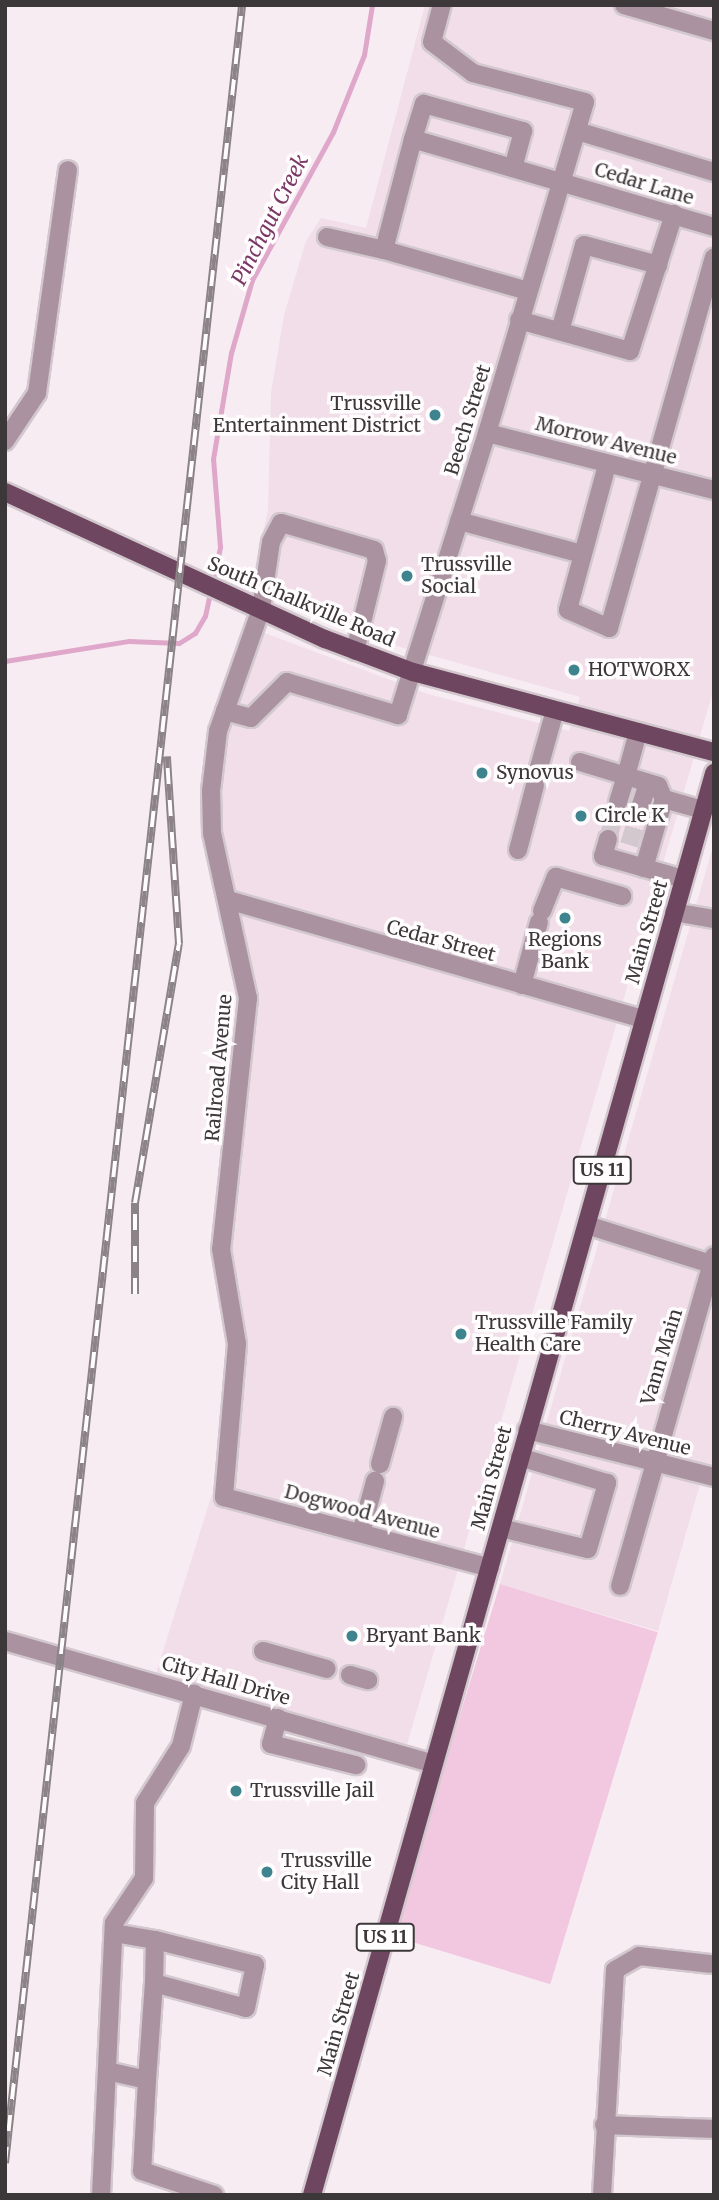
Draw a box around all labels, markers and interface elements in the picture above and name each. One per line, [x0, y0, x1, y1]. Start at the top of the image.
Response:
water label: Pinchgut Creek [226, 150, 314, 290]
street label: Cedar Lane [592, 158, 696, 210]
street label: Beech Street [440, 362, 496, 478]
place label: Trussville Entertainment District [213, 393, 421, 437]
marker: Trussville Entertainment District [427, 407, 443, 423]
street label: Morrow Avenue [533, 412, 679, 470]
street label: South Chalkville Road [204, 552, 398, 652]
place label: Trussville Social [421, 554, 512, 598]
marker: Trussville Social [399, 568, 415, 584]
place label: HOTWORX [588, 659, 690, 681]
marker: HOTWORX [566, 662, 582, 678]
place label: Synovus [496, 762, 574, 784]
marker: Synovus [474, 765, 490, 781]
place label: Circle K [595, 805, 665, 827]
marker: Circle K [573, 808, 589, 824]
street label: Main Street [621, 878, 673, 986]
marker: Regions Bank [557, 910, 573, 926]
street label: Cedar Street [384, 916, 498, 966]
place label: Regions Bank [528, 929, 602, 973]
street label: Railroad Avenue [201, 993, 237, 1143]
road number: US 11 [572, 1156, 632, 1184]
street label: Vann Main [637, 1306, 687, 1408]
place label: Trussville Family Health Care [475, 1312, 633, 1356]
marker: Trussville Family Health Care [453, 1326, 469, 1342]
street label: Cherry Avenue [557, 1406, 693, 1460]
street label: Main Street [467, 1424, 517, 1532]
street label: Dogwood Avenue [282, 1480, 442, 1544]
place label: Bryant Bank [366, 1625, 481, 1647]
marker: Bryant Bank [344, 1628, 360, 1644]
street label: City Hall Drive [159, 1652, 293, 1710]
place label: Trussville Jail [250, 1780, 374, 1802]
marker: Trussville Jail [228, 1783, 244, 1799]
place label: Trussville City Hall [281, 1850, 372, 1894]
marker: Trussville City Hall [259, 1864, 275, 1880]
road number: US 11 [355, 1923, 415, 1952]
street label: Main Street [313, 1970, 365, 2078]

